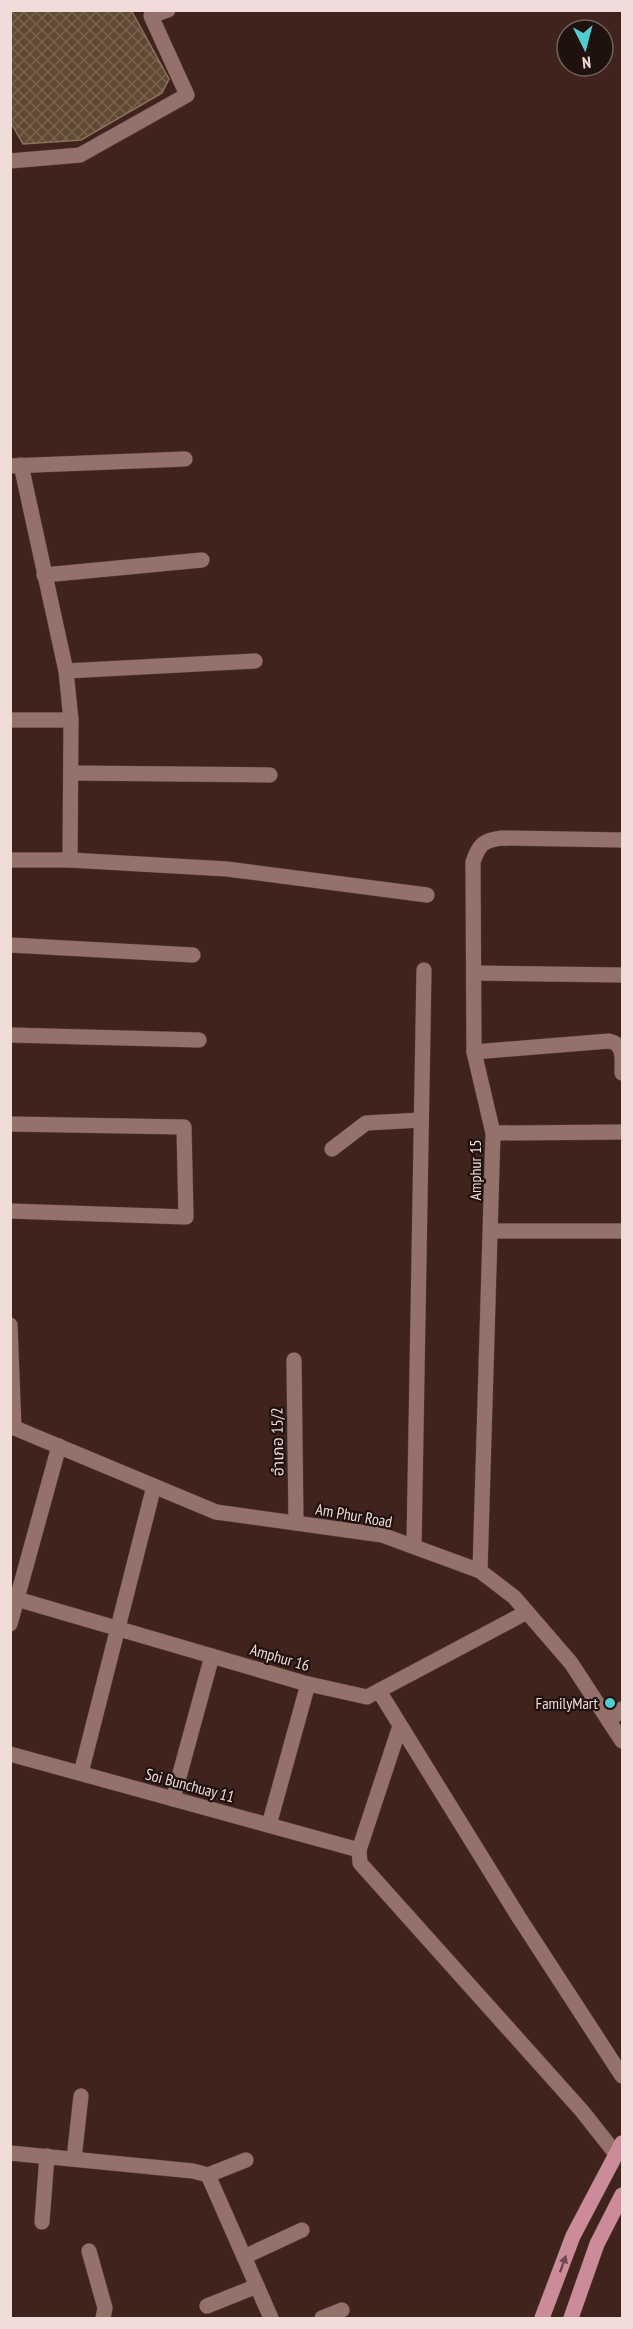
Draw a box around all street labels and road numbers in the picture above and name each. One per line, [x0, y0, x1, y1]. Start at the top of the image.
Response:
street label: Amphur 15 [465, 1139, 485, 1201]
street label: อำเภอ 15/2 [266, 1407, 288, 1477]
street label: Am Phur Road [314, 1498, 394, 1532]
street label: Amphur 16 [248, 1639, 312, 1675]
street label: Soi Bunchuay 11 [143, 1763, 237, 1807]

